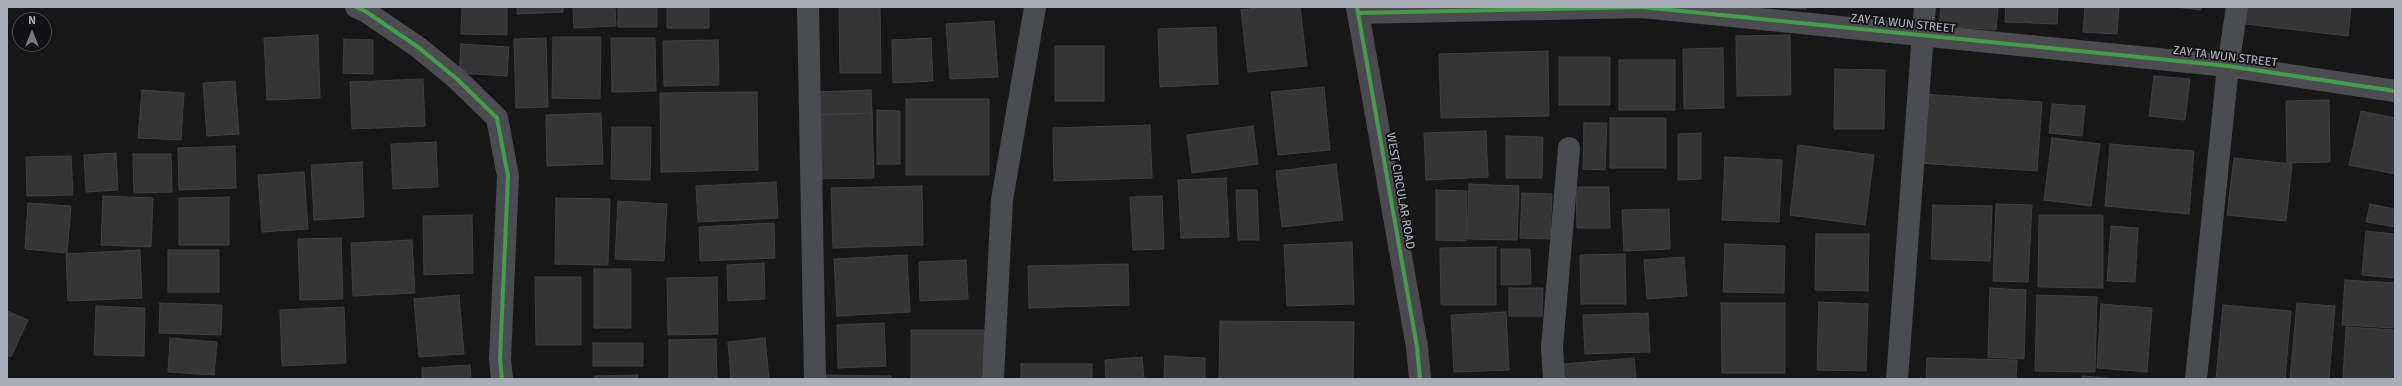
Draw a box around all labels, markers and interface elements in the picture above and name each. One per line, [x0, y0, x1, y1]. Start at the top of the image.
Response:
street label: ZAY TA WUN STREET [1850, 11, 1956, 37]
north arrow [12, 12, 52, 52]
text: N [28, 14, 36, 27]
street label: ZAY TA WUN STREET [2172, 43, 2278, 71]
street label: WEST CIRCULAR ROAD [1383, 132, 1417, 250]

